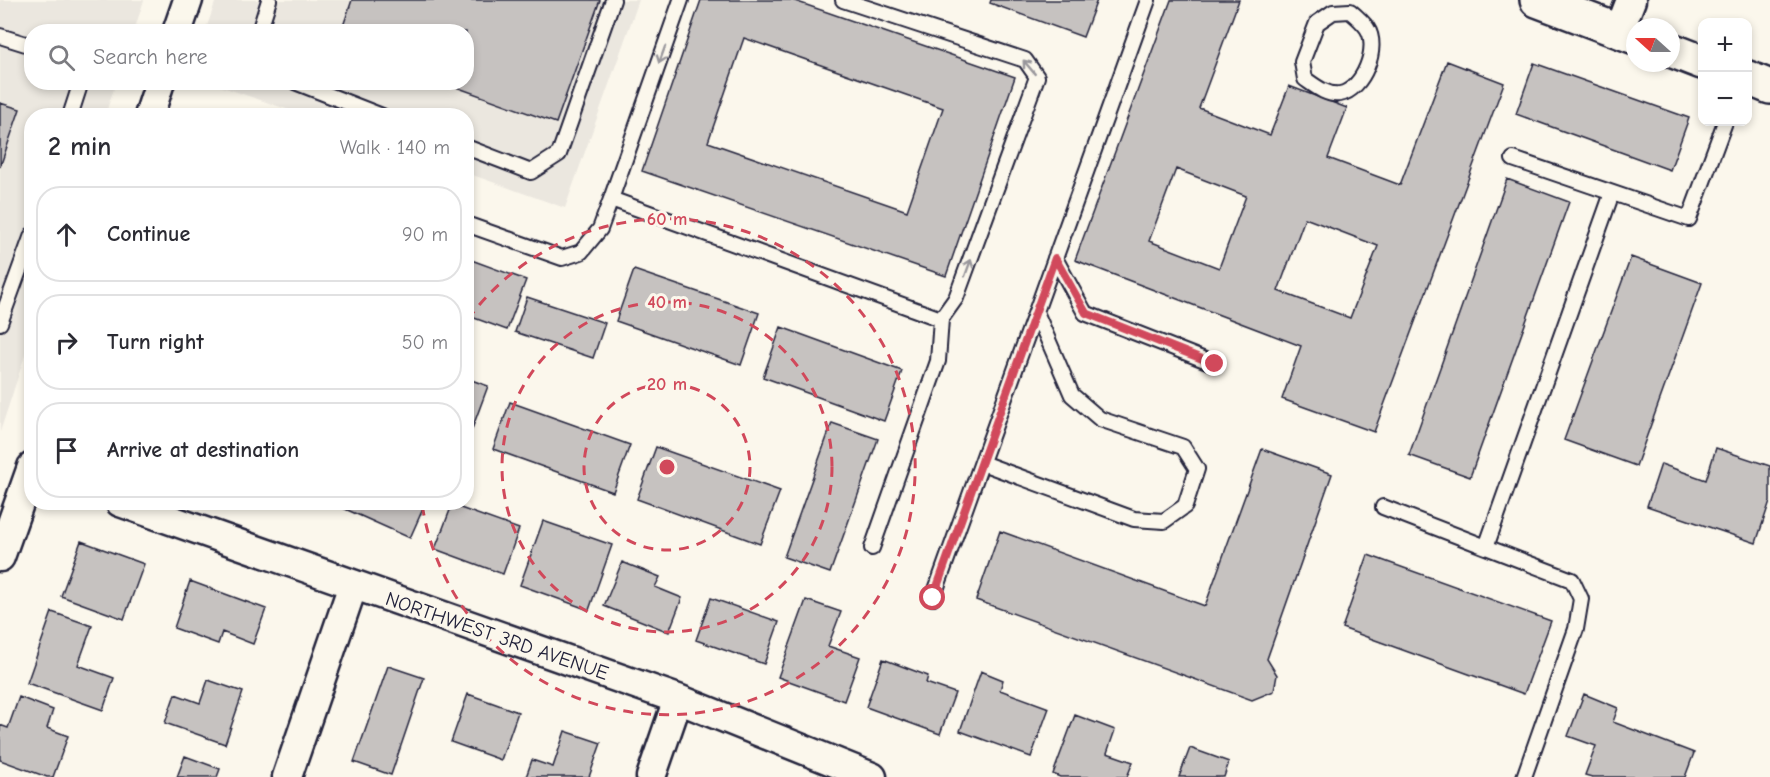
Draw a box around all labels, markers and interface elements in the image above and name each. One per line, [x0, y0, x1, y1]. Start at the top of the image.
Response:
north arrow [1626, 18, 1680, 72]
map controls [1698, 18, 1752, 126]
button: + [1698, 18, 1752, 72]
search box [24, 24, 474, 90]
icon: search [45, 41, 78, 74]
text: Search here [93, 44, 208, 70]
one-way arrow [655, 45, 666, 64]
one-way arrow [1022, 59, 1035, 75]
button: − [1698, 72, 1752, 126]
text: 2 min [48, 132, 111, 162]
text: Walk · 140 m [340, 136, 450, 159]
text: 60 m [647, 209, 687, 230]
icon: ahead [50, 218, 83, 251]
text: Continue [107, 221, 190, 247]
text: 90 m [402, 223, 448, 246]
one-way arrow [963, 259, 974, 277]
text: 40 m [647, 292, 687, 313]
icon: right [50, 326, 83, 359]
text: Turn right [107, 329, 204, 355]
text: 50 m [402, 331, 448, 354]
route end [1201, 350, 1227, 376]
text: 20 m [647, 374, 687, 395]
icon: arrive [50, 434, 83, 467]
text: Arrive at destination [107, 437, 299, 463]
centre of rings [657, 457, 677, 477]
route start [919, 584, 945, 610]
street label: NORTHWEST 3RD AVENUE [382, 587, 612, 685]

